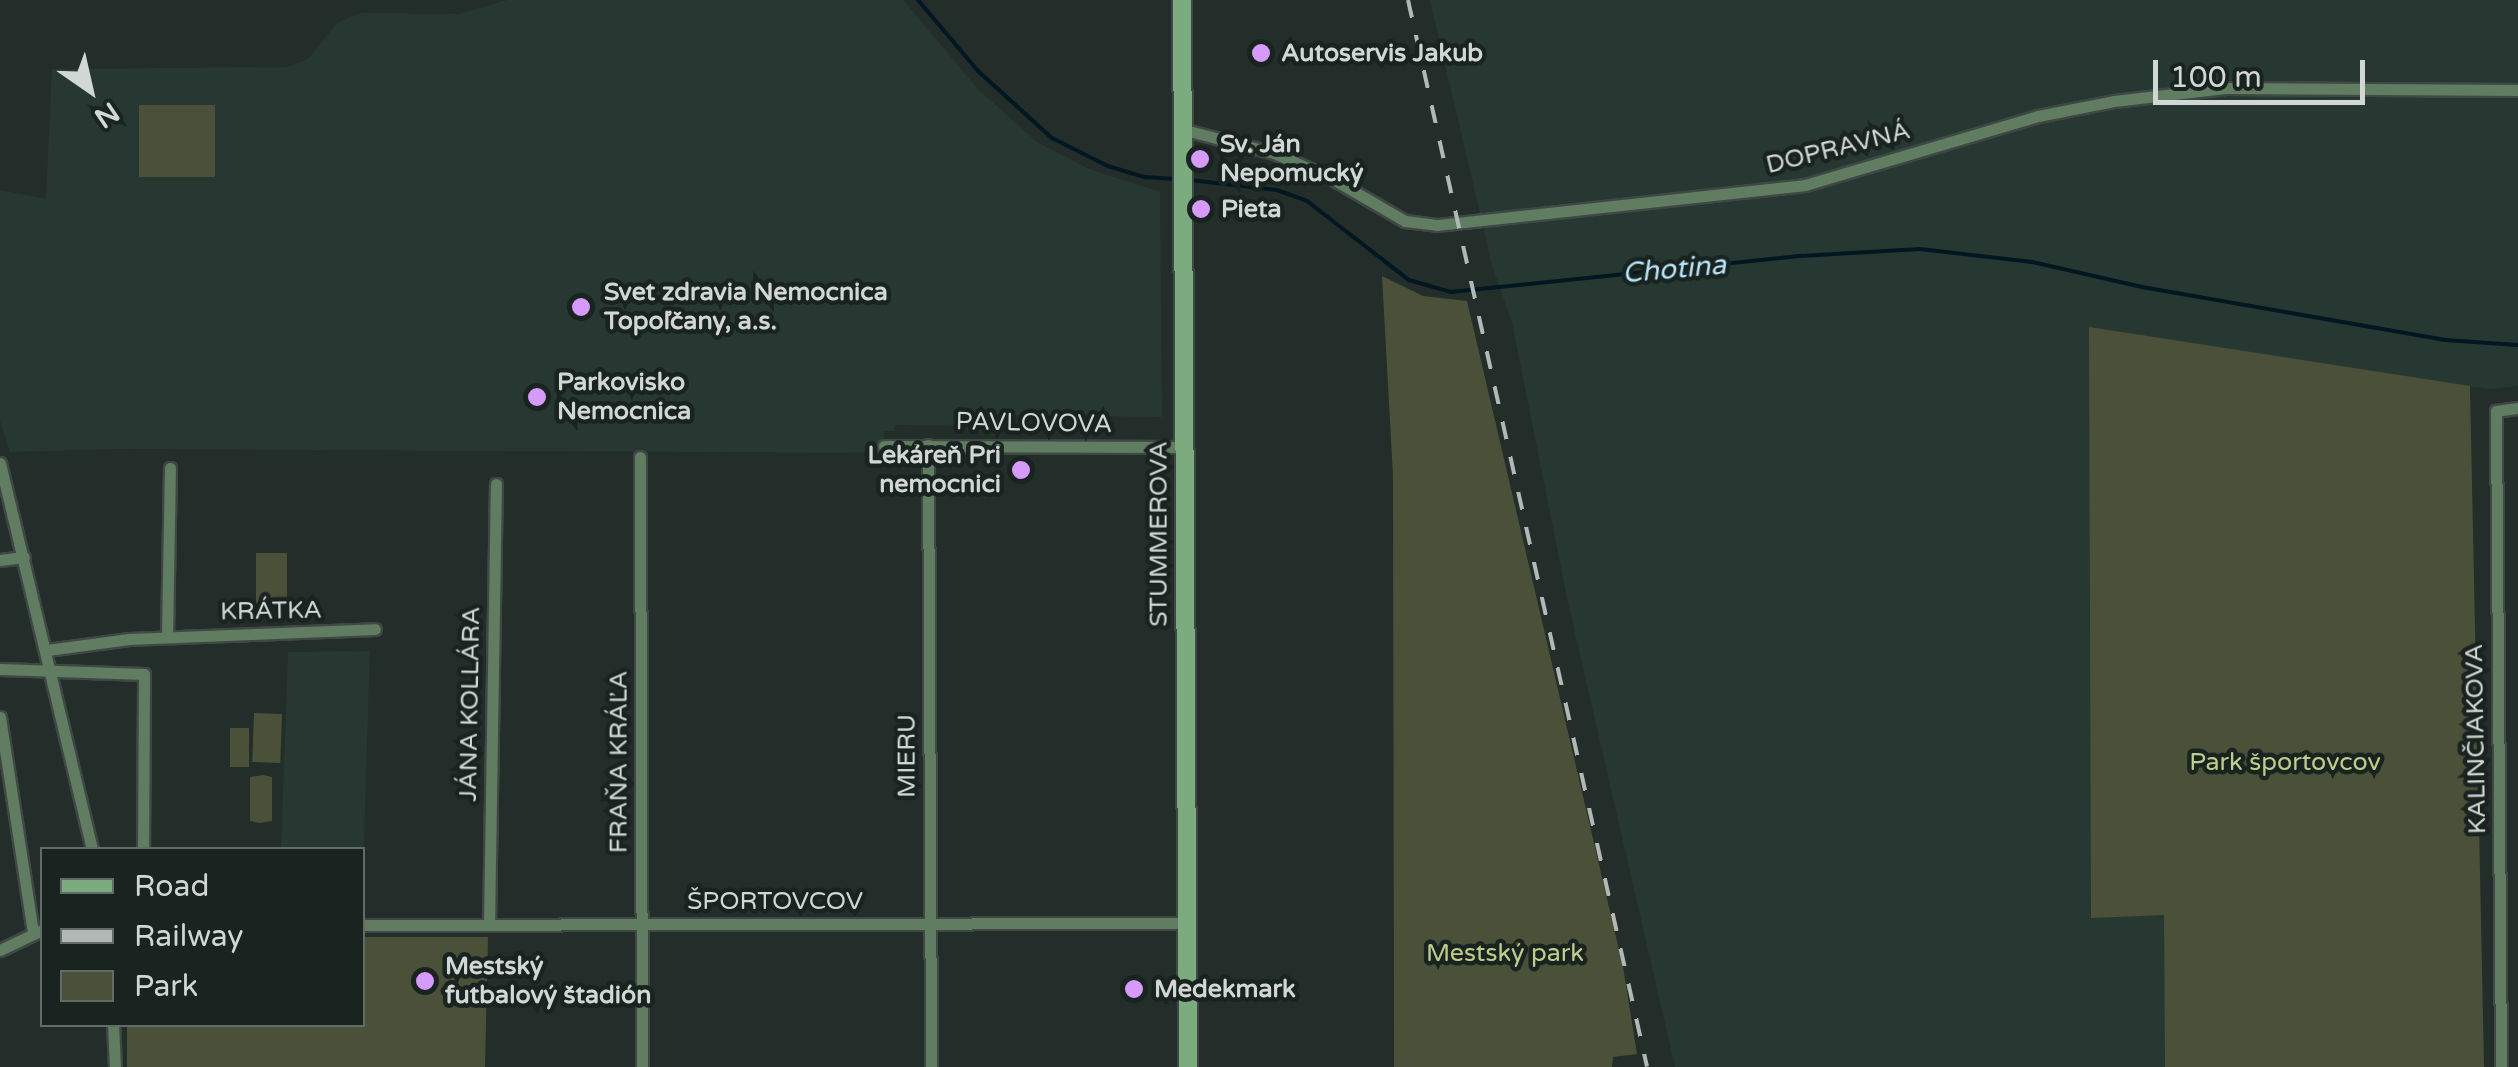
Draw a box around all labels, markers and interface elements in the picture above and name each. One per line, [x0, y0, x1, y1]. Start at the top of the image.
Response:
place label: Autoservis Jakub [1281, 38, 1483, 68]
north arrow [40, 40, 140, 140]
scale bar [2158, 40, 2370, 102]
marker: Autoservis Jakub [1250, 42, 1272, 64]
text: 100 m [2170, 59, 2262, 96]
text: N [88, 94, 126, 135]
street label: DOPRAVNÁ [1763, 116, 1913, 180]
place label: Sv. Ján Nepomucký [1220, 130, 1363, 189]
marker: Sv. Ján Nepomucký [1189, 148, 1211, 170]
place label: Pieta [1221, 194, 1282, 224]
marker: Pieta [1190, 198, 1212, 220]
water label: Chotina [1621, 248, 1727, 290]
place label: Svet zdravia Nemocnica Topoľčany, a.s. [604, 278, 888, 337]
marker: Svet zdravia Nemocnica Topoľčany, a.s. [568, 294, 594, 320]
place label: Parkovisko Nemocnica [557, 368, 691, 427]
marker: Parkovisko Nemocnica [526, 386, 548, 408]
street label: PAVLOVOVA [955, 407, 1113, 439]
place label: Lekáreň Pri nemocnici [868, 441, 1001, 500]
street label: STUMMEROVA [1144, 441, 1174, 627]
marker: Lekáreň Pri nemocnici [1010, 459, 1032, 481]
street label: KRÁTKA [220, 595, 322, 627]
street label: JÁNA KOLLÁRA [453, 606, 487, 802]
street label: KALINČIAKOVA [2459, 644, 2493, 834]
street label: FRAŇA KRÁĽA [604, 671, 634, 853]
street label: MIERU [892, 714, 922, 798]
park label: Park športovcov [2189, 747, 2381, 777]
legend [40, 847, 365, 1027]
text: Road [134, 868, 209, 905]
street label: ŠPORTOVCOV [687, 886, 863, 916]
text: Railway [134, 918, 243, 955]
park label: Mestský park [1426, 938, 1584, 968]
place label: Mestský futbalový štadión [445, 952, 651, 1011]
text: Park [134, 968, 198, 1005]
marker: Mestský futbalový štadión [414, 970, 436, 992]
place label: Medekmark [1154, 974, 1296, 1004]
marker: Medekmark [1123, 978, 1145, 1000]

